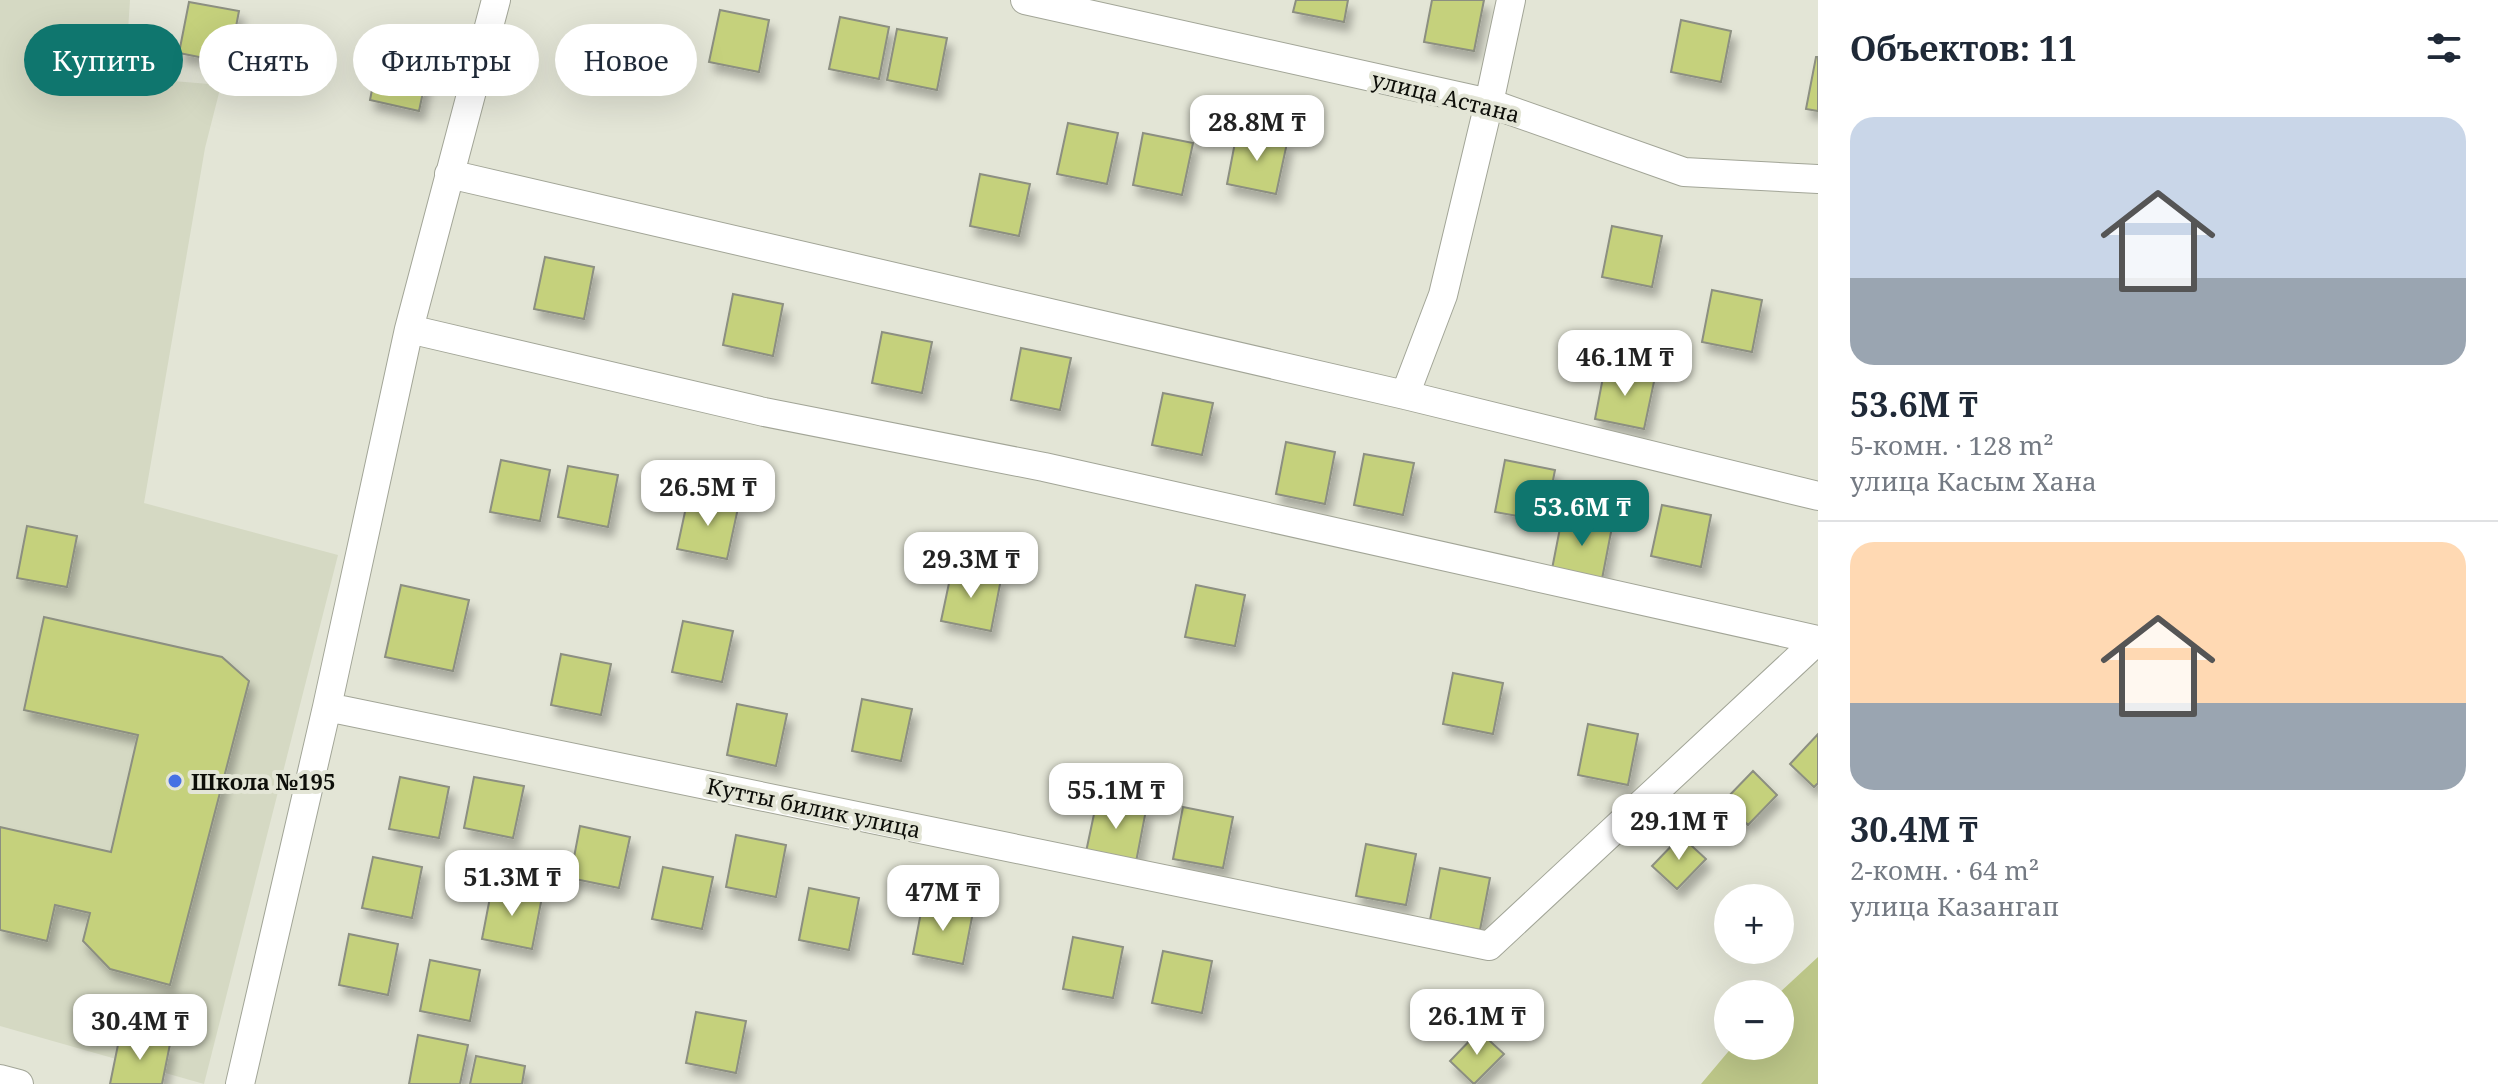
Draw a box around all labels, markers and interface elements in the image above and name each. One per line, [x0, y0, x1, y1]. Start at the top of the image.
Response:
chip: Купить [24, 24, 183, 96]
chip: Снять [199, 24, 337, 96]
chip: Фильтры [353, 24, 539, 96]
chip: Новое [555, 24, 697, 96]
text: Объектов: 11 [1850, 25, 2077, 71]
icon: filters [2422, 26, 2466, 70]
street label: улица Астана [1369, 63, 1523, 129]
pin: 28.8M ₸ [1183, 95, 1331, 163]
text: 28.8M ₸ [1208, 103, 1306, 139]
icon: home [2086, 169, 2230, 313]
pin: 46.1M ₸ [1551, 330, 1699, 398]
text: 46.1M ₸ [1576, 338, 1674, 374]
text: 53.6M ₸ [1850, 381, 1978, 427]
text: 5-комн. · 128 m² [1850, 427, 2054, 463]
pin: 26.5M ₸ [634, 460, 782, 528]
text: улица Касым Хана [1850, 463, 2097, 499]
text: 26.5M ₸ [659, 468, 757, 504]
pin: 53.6M ₸ [1508, 480, 1656, 548]
text: 53.6M ₸ [1533, 488, 1631, 524]
pin: 29.3M ₸ [897, 532, 1045, 600]
text: 29.3M ₸ [922, 540, 1020, 576]
icon: home [2086, 594, 2230, 738]
pin: 55.1M ₸ [1042, 763, 1190, 831]
place label: Школа №195 [191, 766, 335, 796]
street label: Кутты билик улица [704, 770, 924, 844]
text: 55.1M ₸ [1067, 771, 1165, 807]
marker: Школа №195 [166, 772, 184, 790]
pin: 29.1M ₸ [1605, 794, 1753, 862]
text: 29.1M ₸ [1630, 802, 1728, 838]
text: 30.4M ₸ [1850, 806, 1978, 852]
pin: 51.3M ₸ [438, 850, 586, 918]
text: 2-комн. · 64 m² [1850, 852, 2039, 888]
text: 51.3M ₸ [463, 858, 561, 894]
pin: 47M ₸ [887, 865, 999, 933]
text: 47M ₸ [905, 873, 981, 909]
map controls [1714, 884, 1794, 1060]
button: + [1714, 884, 1794, 964]
text: улица Казангап [1850, 888, 2059, 924]
button: − [1714, 980, 1794, 1060]
pin: 26.1M ₸ [1403, 989, 1551, 1057]
pin: 30.4M ₸ [66, 994, 214, 1062]
text: 26.1M ₸ [1428, 997, 1526, 1033]
text: 30.4M ₸ [91, 1002, 189, 1038]

